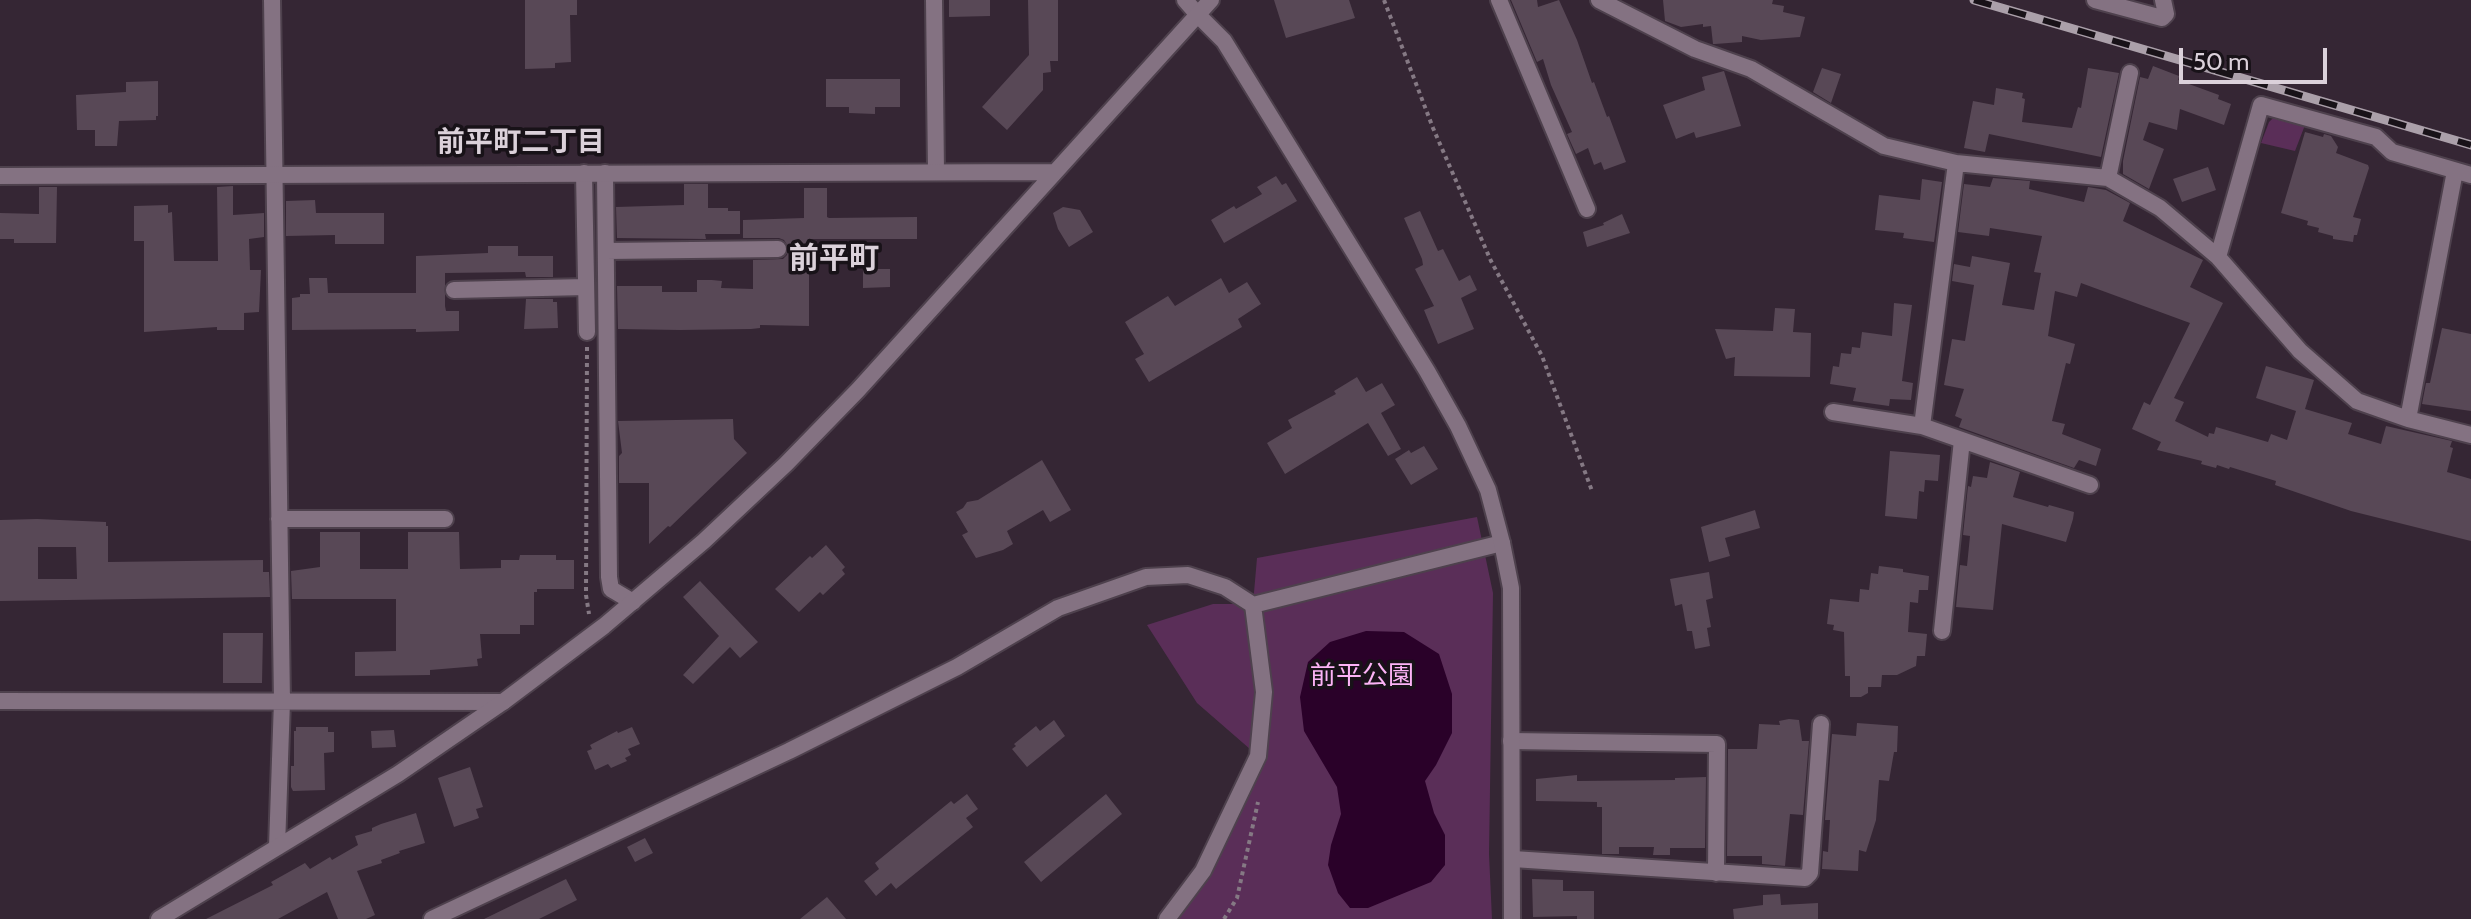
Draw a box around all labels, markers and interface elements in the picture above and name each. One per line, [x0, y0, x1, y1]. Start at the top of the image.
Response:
scale bar [2183, 32, 2331, 82]
text: 50 m [2193, 47, 2249, 76]
district label: 前平町二丁目 [437, 126, 605, 160]
district label: 前平町 [789, 241, 879, 277]
park label: 前平公園 [1310, 660, 1414, 692]

